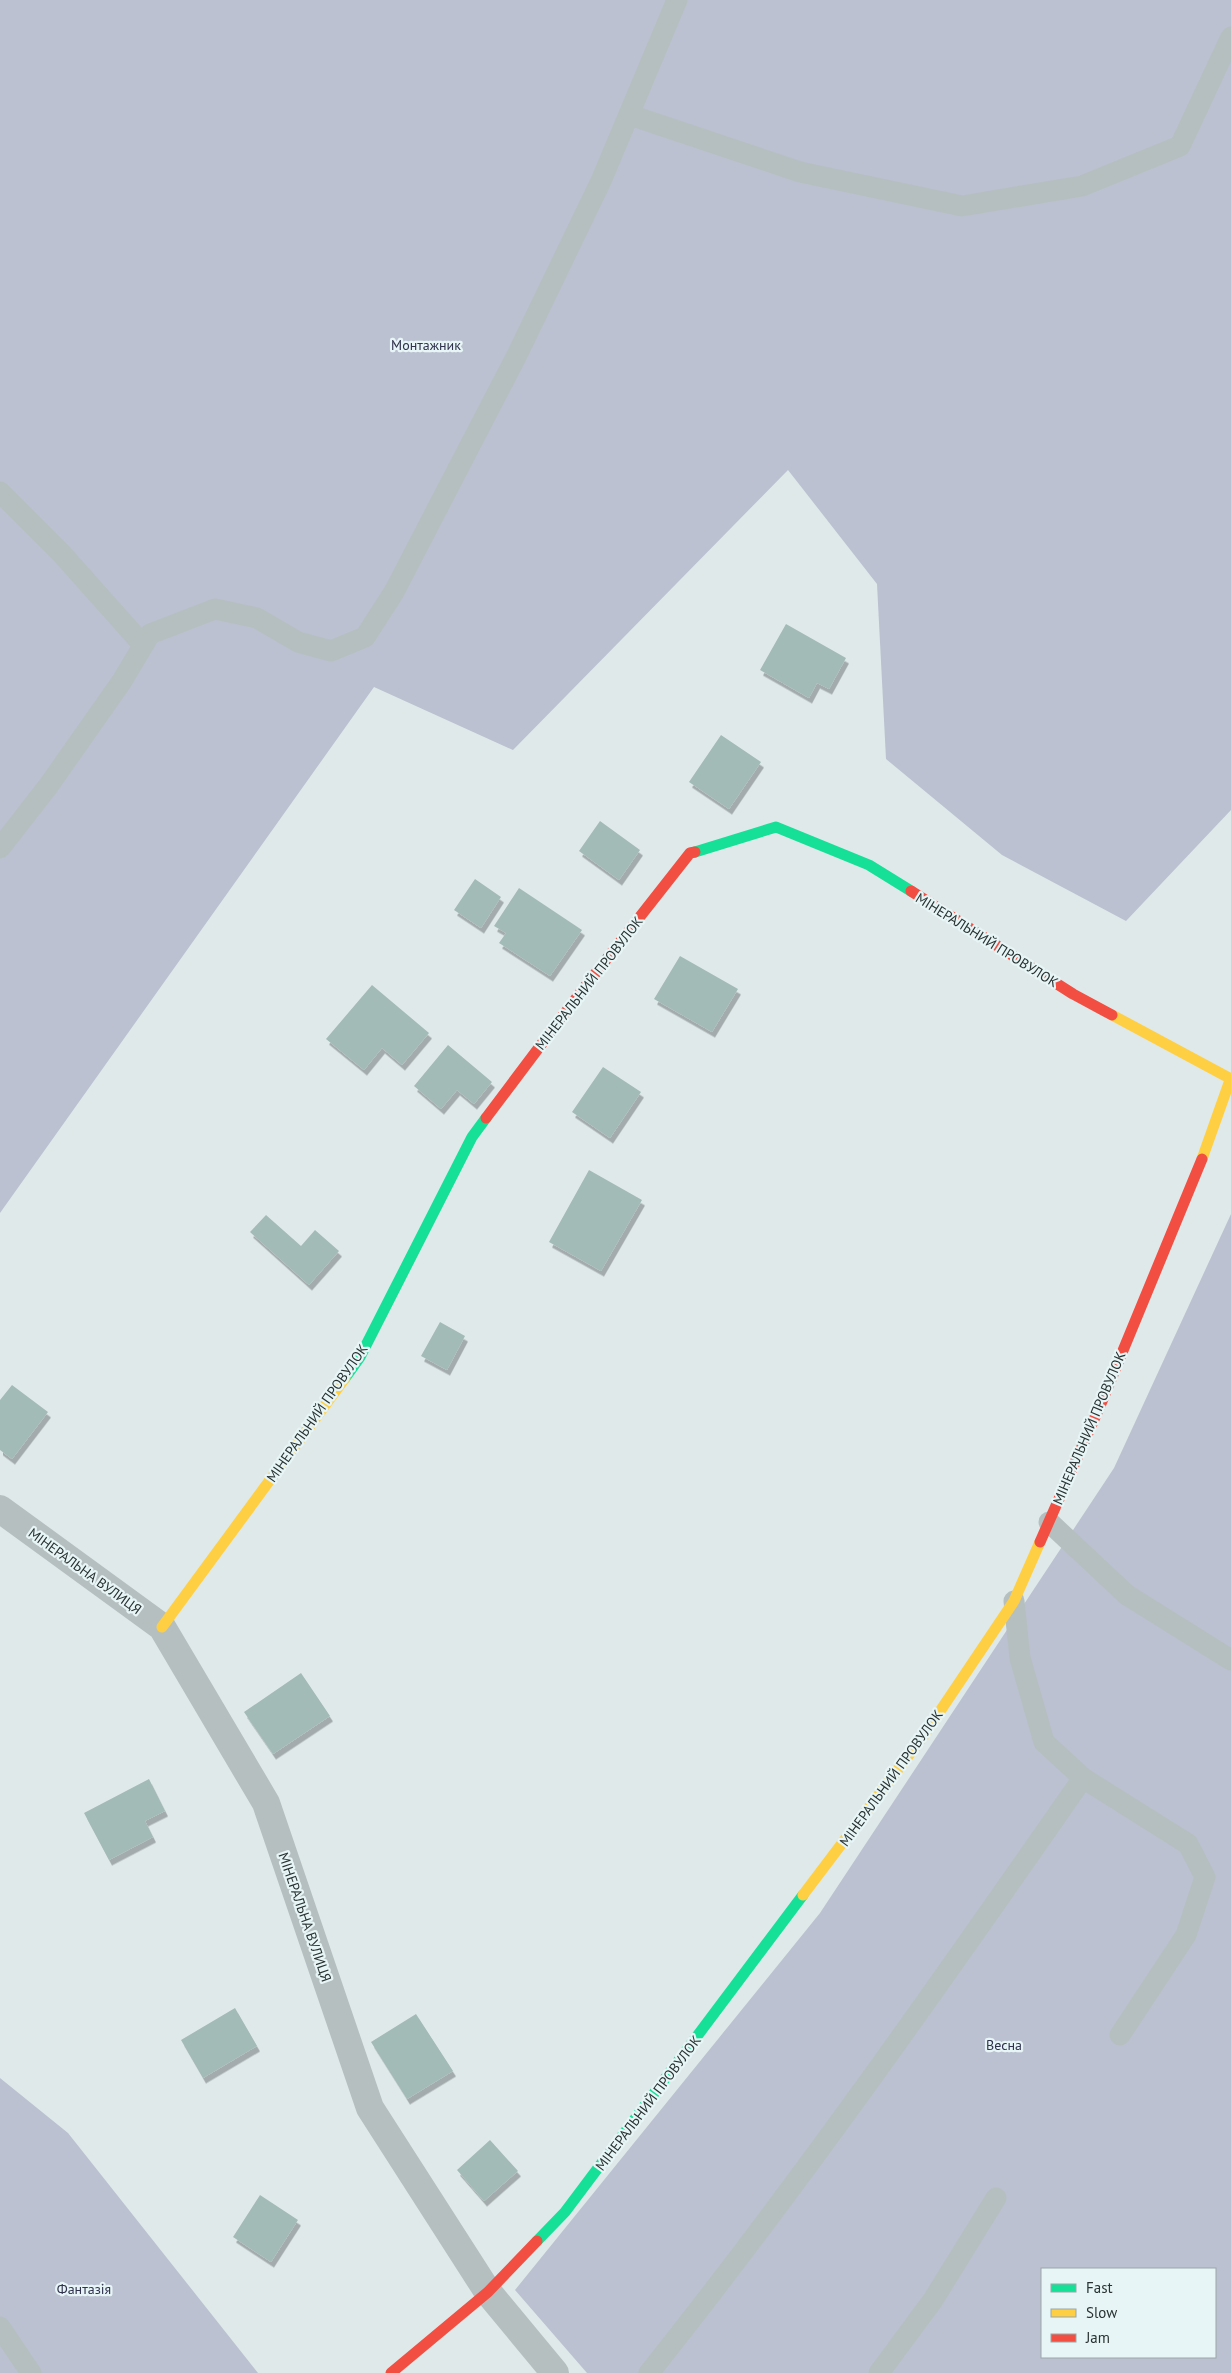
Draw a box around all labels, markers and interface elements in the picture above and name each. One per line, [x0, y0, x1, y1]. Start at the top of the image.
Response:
park label: Монтажник [391, 336, 461, 354]
street label: МІНЕРАЛЬНИЙ ПРОВУЛОК [912, 889, 1062, 991]
street label: МІНЕРАЛЬНИЙ ПРОВУЛОК [531, 912, 647, 1053]
street label: МІНЕРАЛЬНИЙ ПРОВУЛОК [262, 1340, 372, 1486]
street label: МІНЕРАЛЬНИЙ ПРОВУЛОК [1049, 1348, 1130, 1507]
street label: МІНЕРАЛЬНА ВУЛИЦЯ [25, 1524, 145, 1618]
street label: МІНЕРАЛЬНИЙ ПРОВУЛОК [835, 1706, 947, 1850]
street label: МІНЕРАЛЬНА ВУЛИЦЯ [274, 1850, 336, 1984]
street label: МІНЕРАЛЬНИЙ ПРОВУЛОК [591, 2032, 705, 2174]
park label: Весна [986, 2036, 1022, 2054]
legend [1041, 2268, 1216, 2358]
text: Fast [1086, 2278, 1113, 2297]
park label: Фантазія [57, 2280, 111, 2298]
text: Slow [1086, 2303, 1117, 2322]
text: Jam [1085, 2328, 1110, 2347]

